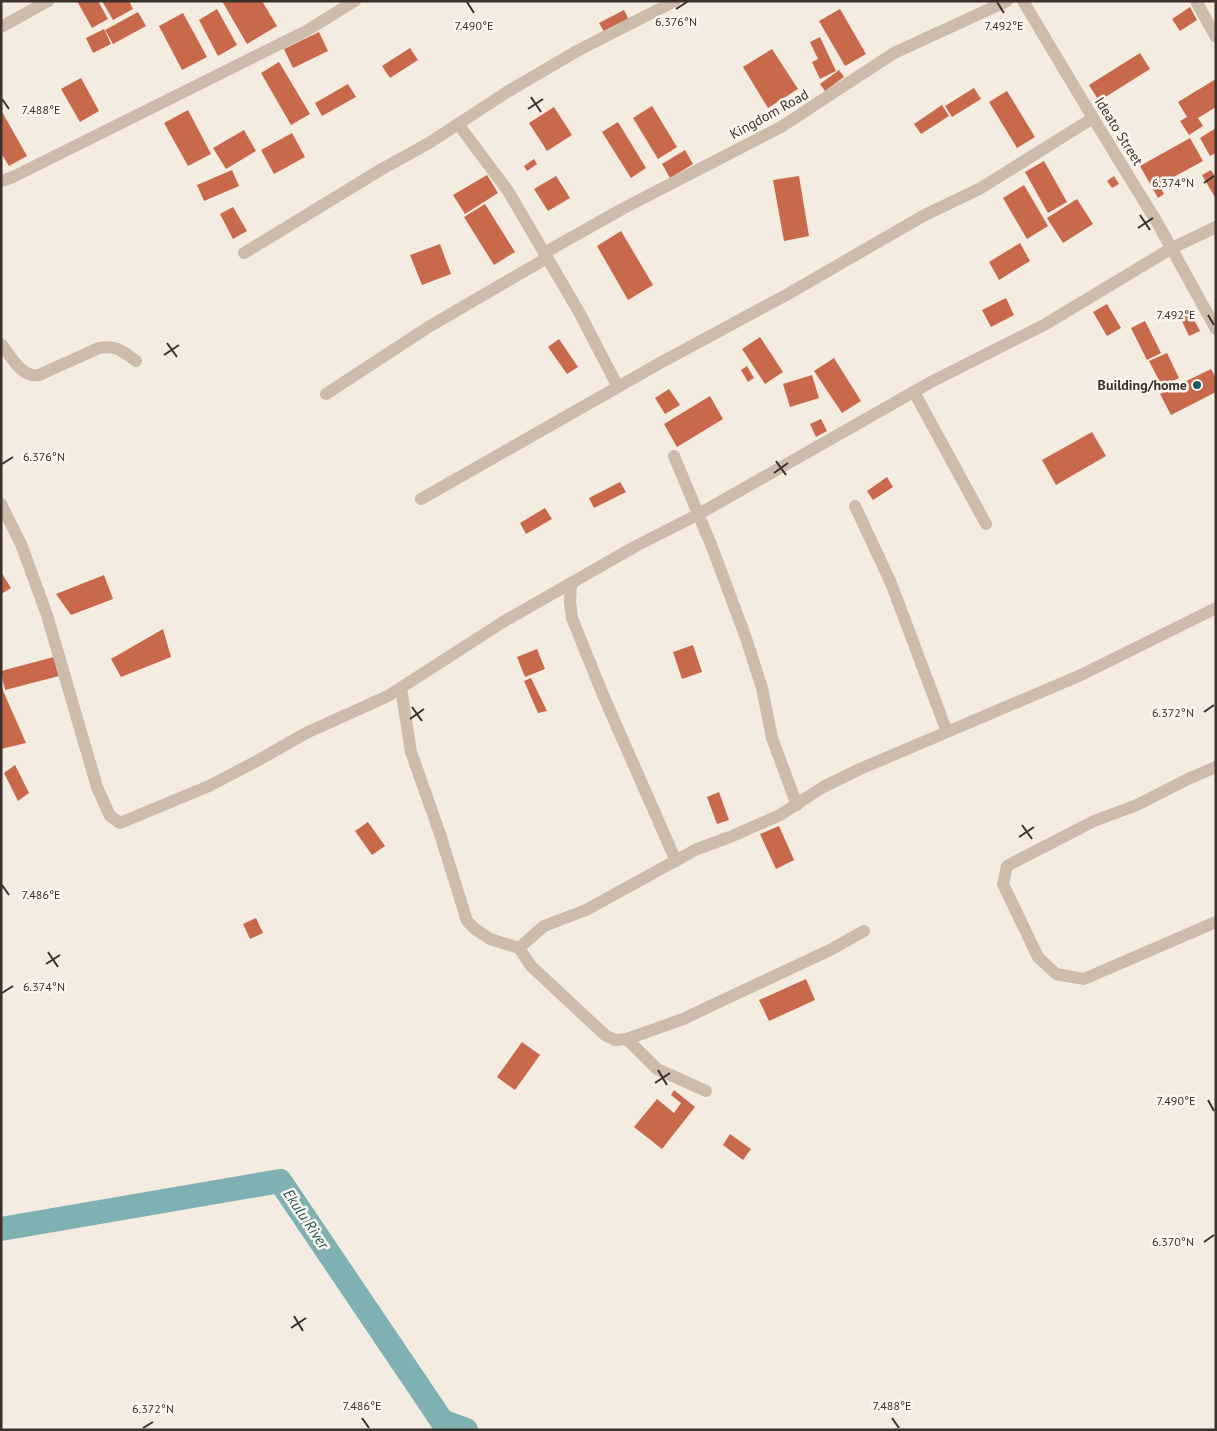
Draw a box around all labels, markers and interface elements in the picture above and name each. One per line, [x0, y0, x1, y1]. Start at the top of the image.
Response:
text: 6.376°N [655, 14, 697, 29]
text: 7.490°E [455, 18, 493, 33]
text: 7.492°E [985, 18, 1023, 33]
street label: Kingdom Road [726, 85, 812, 143]
street label: Ideato Street [1091, 93, 1147, 169]
text: 7.488°E [22, 102, 60, 117]
text: 6.374°N [1152, 175, 1194, 190]
text: 7.492°E [1157, 307, 1195, 322]
place label: Building/home [1098, 376, 1187, 394]
marker: Building/home [1191, 379, 1203, 391]
text: 6.376°N [23, 449, 65, 464]
text: 6.372°N [1152, 705, 1194, 720]
text: 7.486°E [22, 887, 60, 902]
text: 6.374°N [23, 979, 65, 994]
text: 7.490°E [1157, 1093, 1195, 1108]
water label: Ekulu River [279, 1185, 334, 1253]
text: 6.370°N [1152, 1234, 1194, 1249]
text: 7.486°E [343, 1398, 381, 1413]
text: 7.488°E [873, 1398, 911, 1413]
text: 6.372°N [132, 1401, 174, 1416]

